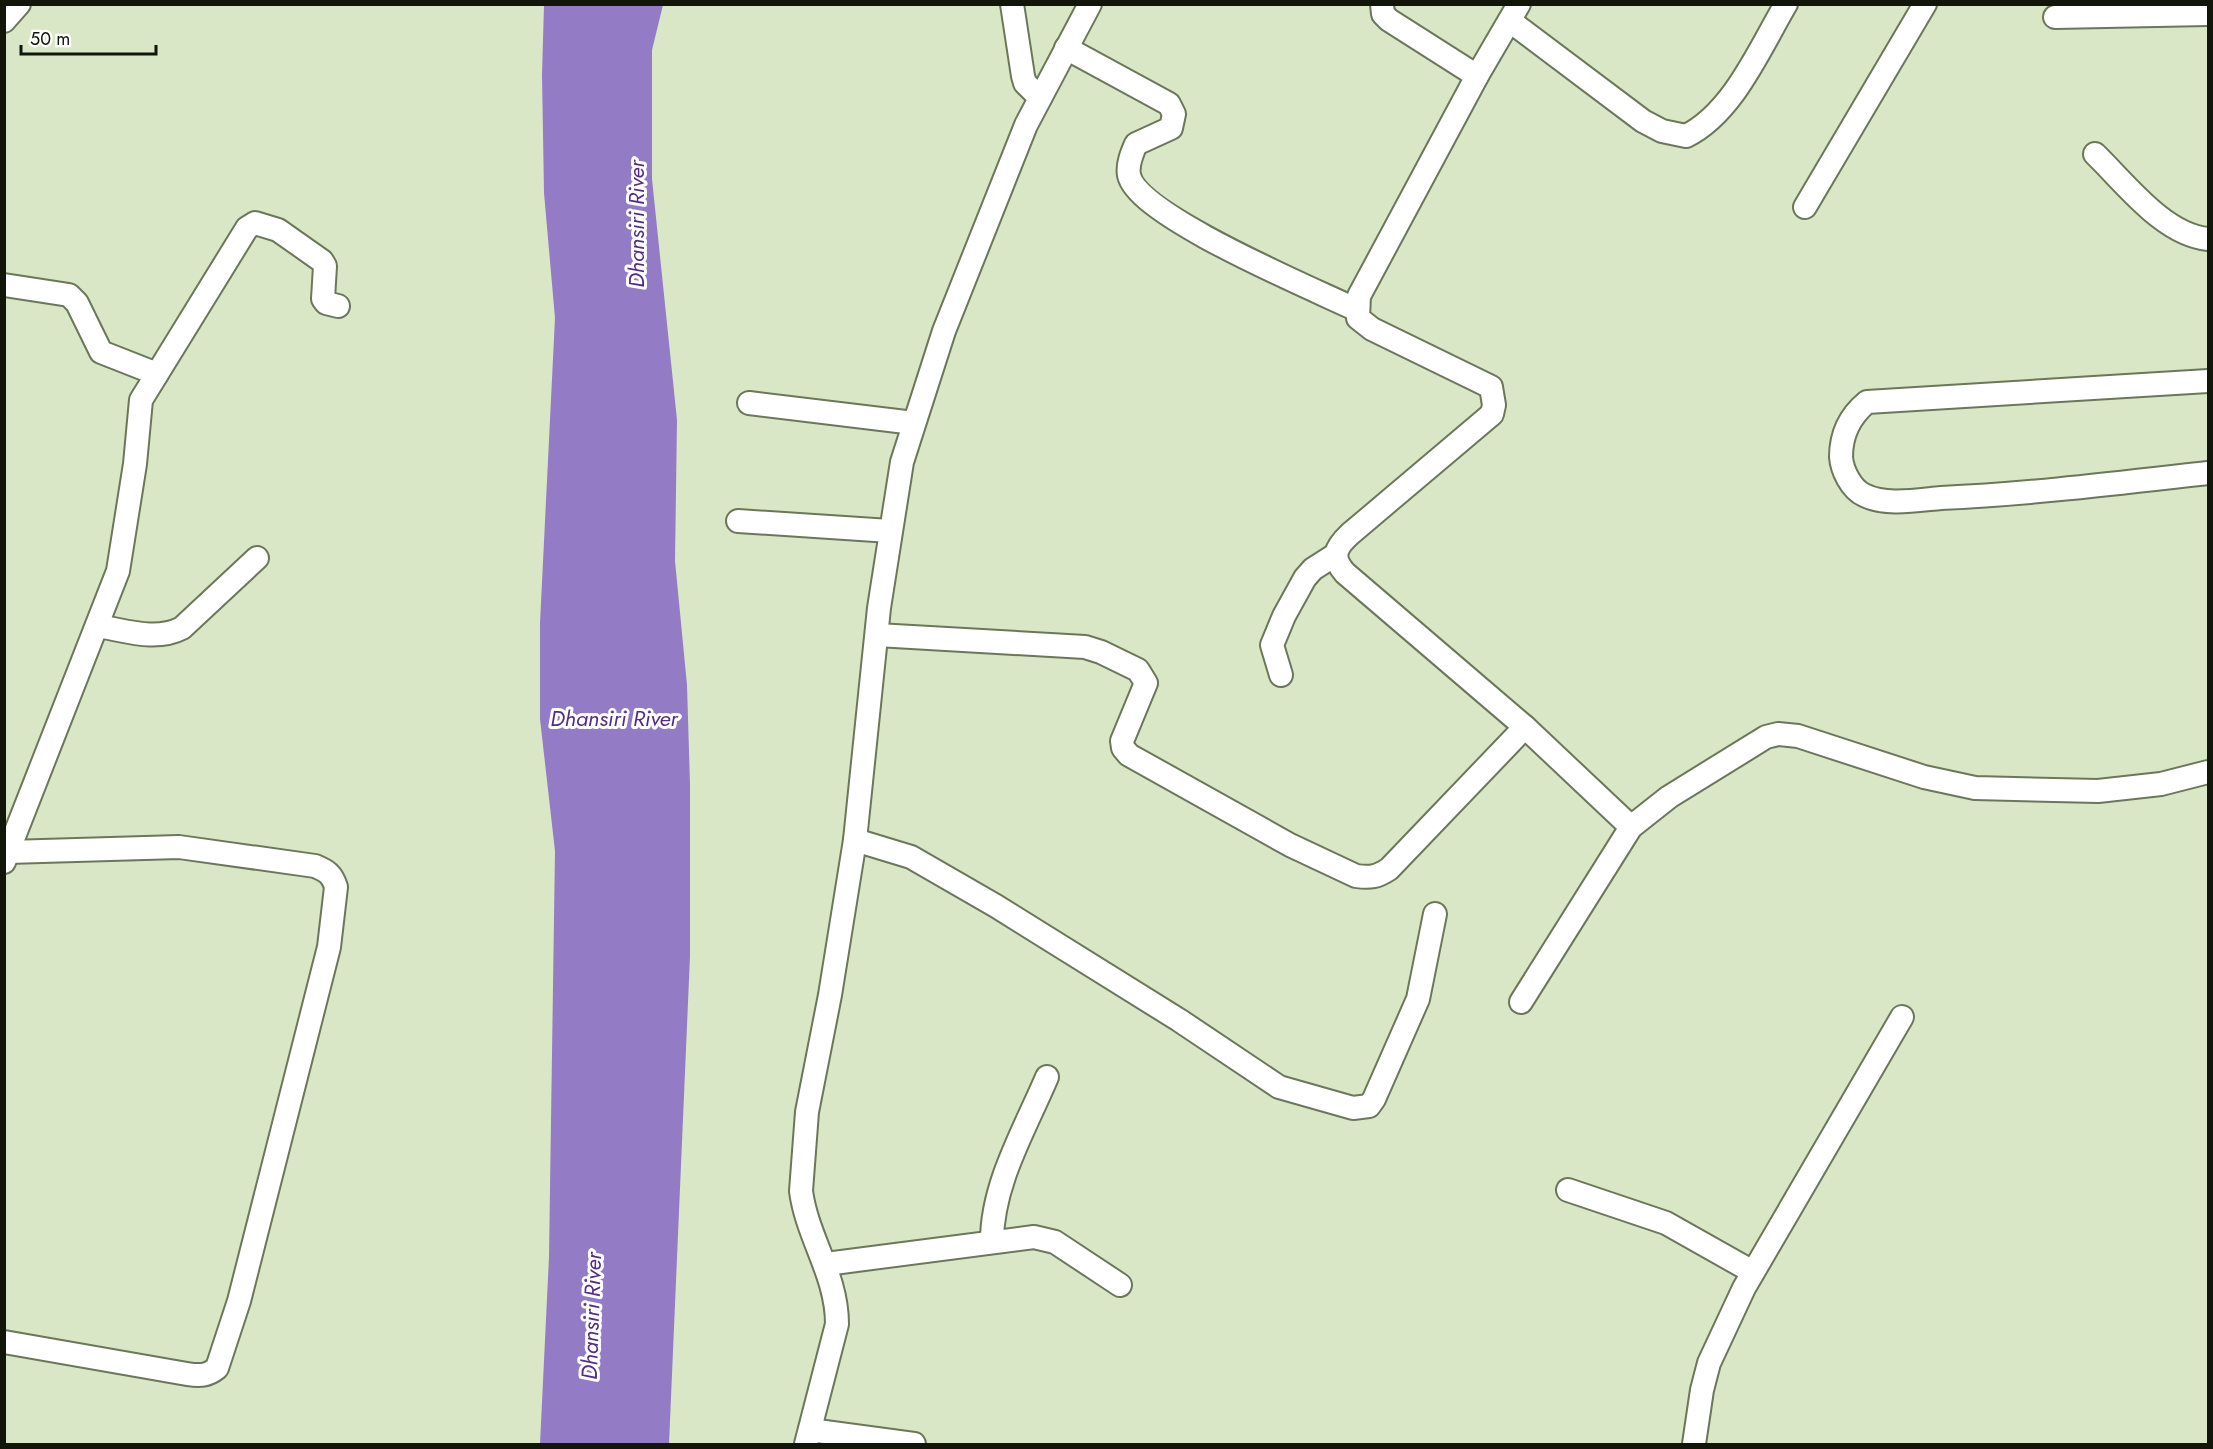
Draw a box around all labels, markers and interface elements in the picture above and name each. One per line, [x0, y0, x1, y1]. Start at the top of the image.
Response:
scale bar [21, 18, 156, 56]
text: 50 m [30, 26, 70, 52]
water label: Dhansiri River [620, 159, 652, 288]
water label: Dhansiri River [550, 702, 679, 734]
water label: Dhansiri River [573, 1250, 609, 1380]

